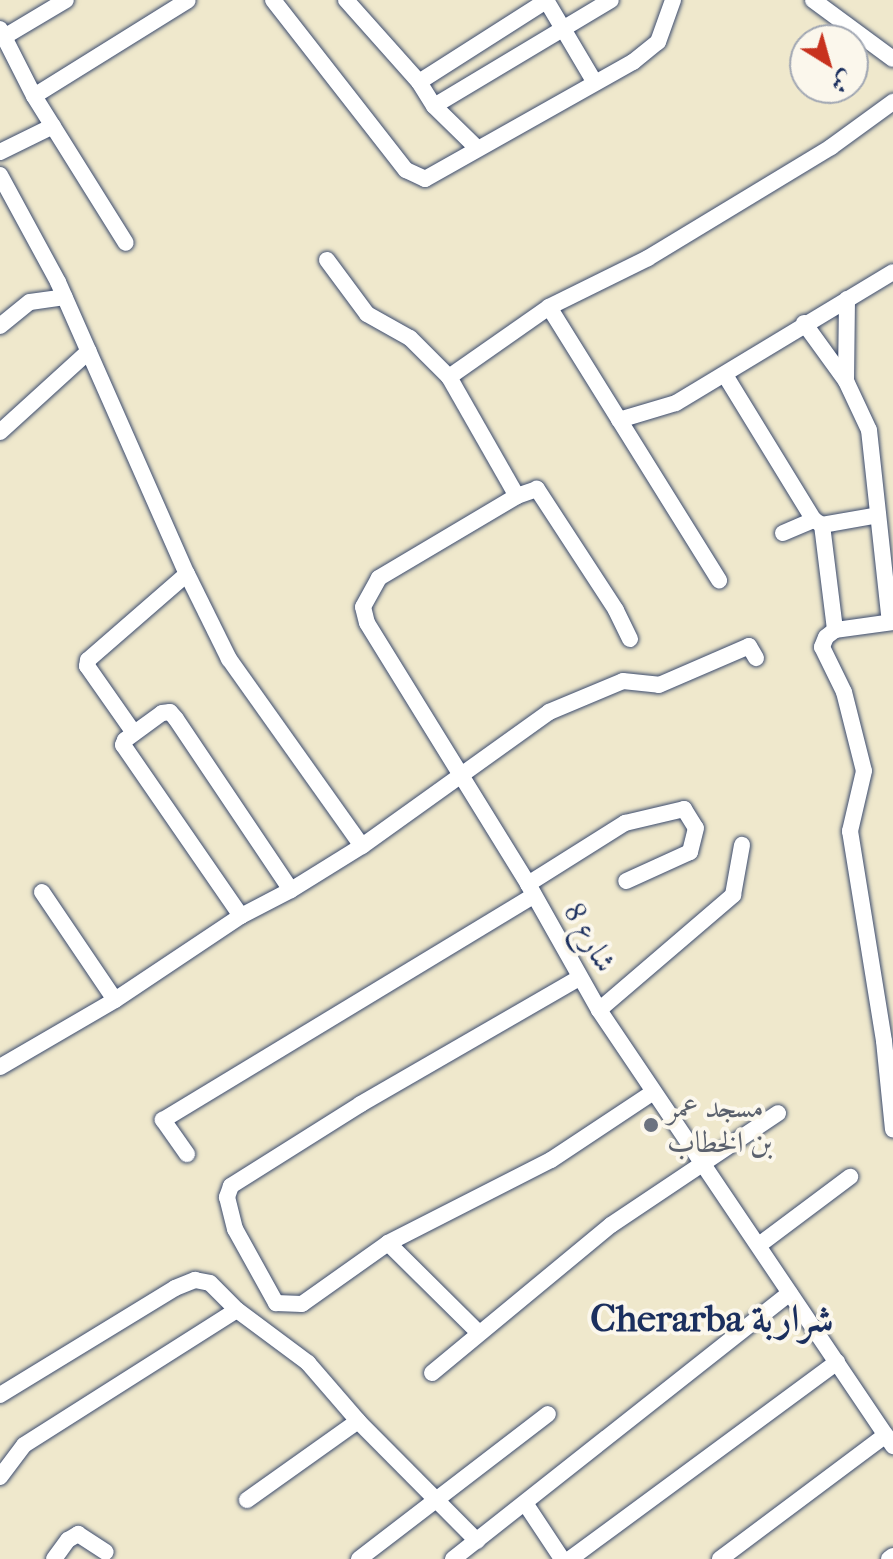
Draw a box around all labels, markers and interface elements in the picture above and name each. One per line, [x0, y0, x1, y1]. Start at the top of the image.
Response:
north arrow [789, 24, 869, 104]
text: ش [826, 65, 859, 99]
street label: شارع 8 [555, 897, 623, 979]
place label: مسجد عمر بن الخطاب [667, 1090, 772, 1160]
marker: مسجد عمر بن الخطاب [642, 1116, 660, 1134]
district label: Cherarba شراربة [590, 1296, 834, 1342]

